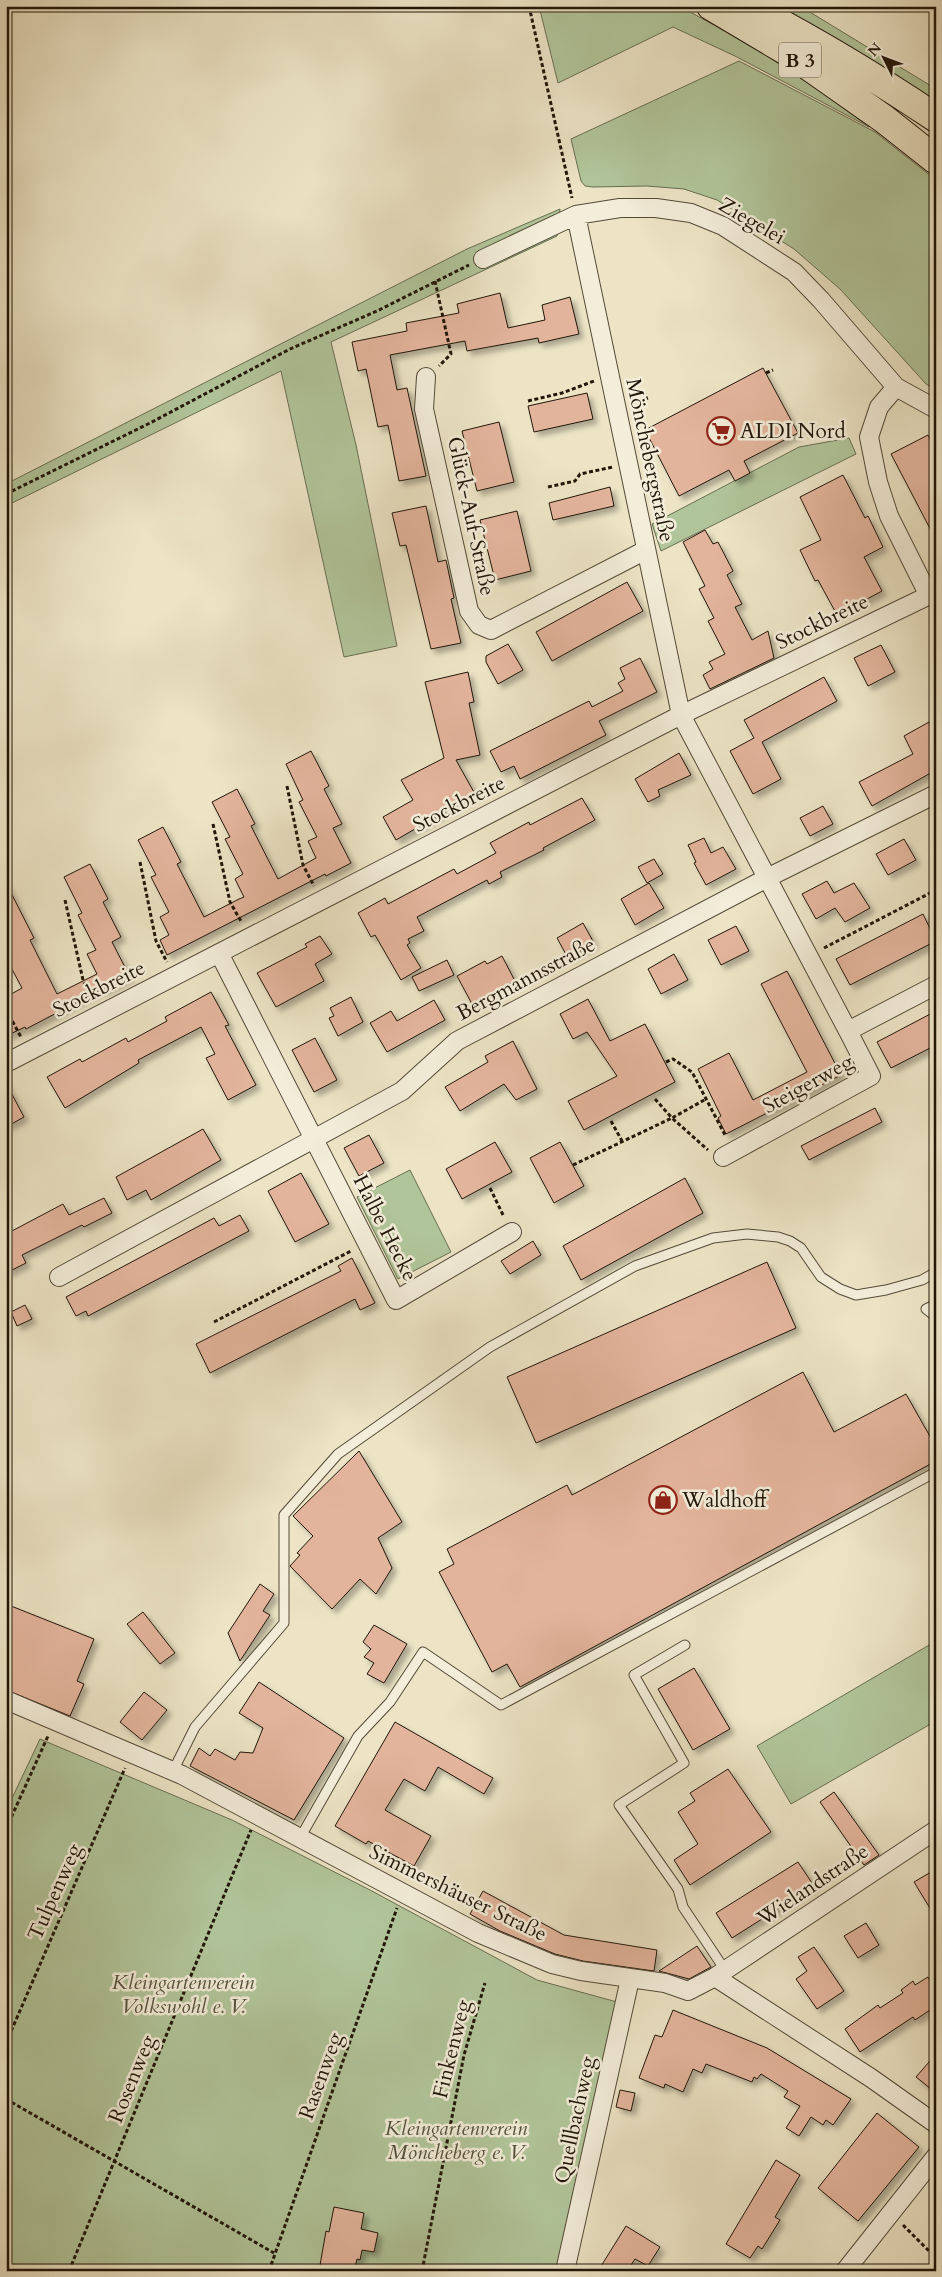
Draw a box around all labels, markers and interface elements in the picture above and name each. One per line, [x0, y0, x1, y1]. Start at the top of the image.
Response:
north arrow [860, 32, 910, 82]
text: N [864, 39, 886, 61]
road number: B 3 [779, 42, 821, 78]
street label: Ziegelei [713, 190, 791, 252]
street label: Mönchebergstraße [619, 376, 681, 544]
supermarket icon: ALDI Nord [706, 416, 736, 446]
place label: ALDI Nord [740, 417, 846, 446]
street label: Glück-Auf-Straße [440, 434, 502, 598]
street label: Stockbreite [771, 587, 873, 657]
street label: Stockbreite [408, 768, 510, 840]
street label: Bergmannsstraße [451, 930, 601, 1028]
street label: Stockbreite [48, 953, 150, 1025]
street label: Steigerweg [757, 1047, 859, 1121]
street label: Halbe Hecke [346, 1170, 424, 1286]
shop icon: Waldhoff [648, 1485, 678, 1515]
place label: Waldhoff [681, 1486, 770, 1515]
street label: Simmershäuser Straße [364, 1837, 552, 1949]
street label: Wielandstraße [751, 1837, 874, 1934]
street label: Tulpenweg [21, 1839, 89, 1945]
park label: Kleingartenverein Volkswohl e. V. [112, 1968, 255, 2021]
street label: Finkenweg [426, 1996, 478, 2101]
street label: Rasenweg [292, 2028, 350, 2123]
street label: Rosenweg [101, 2030, 163, 2127]
street label: Quellbachweg [547, 2053, 603, 2186]
park label: Kleingartenverein Möncheberg e. V. [385, 2114, 528, 2167]

